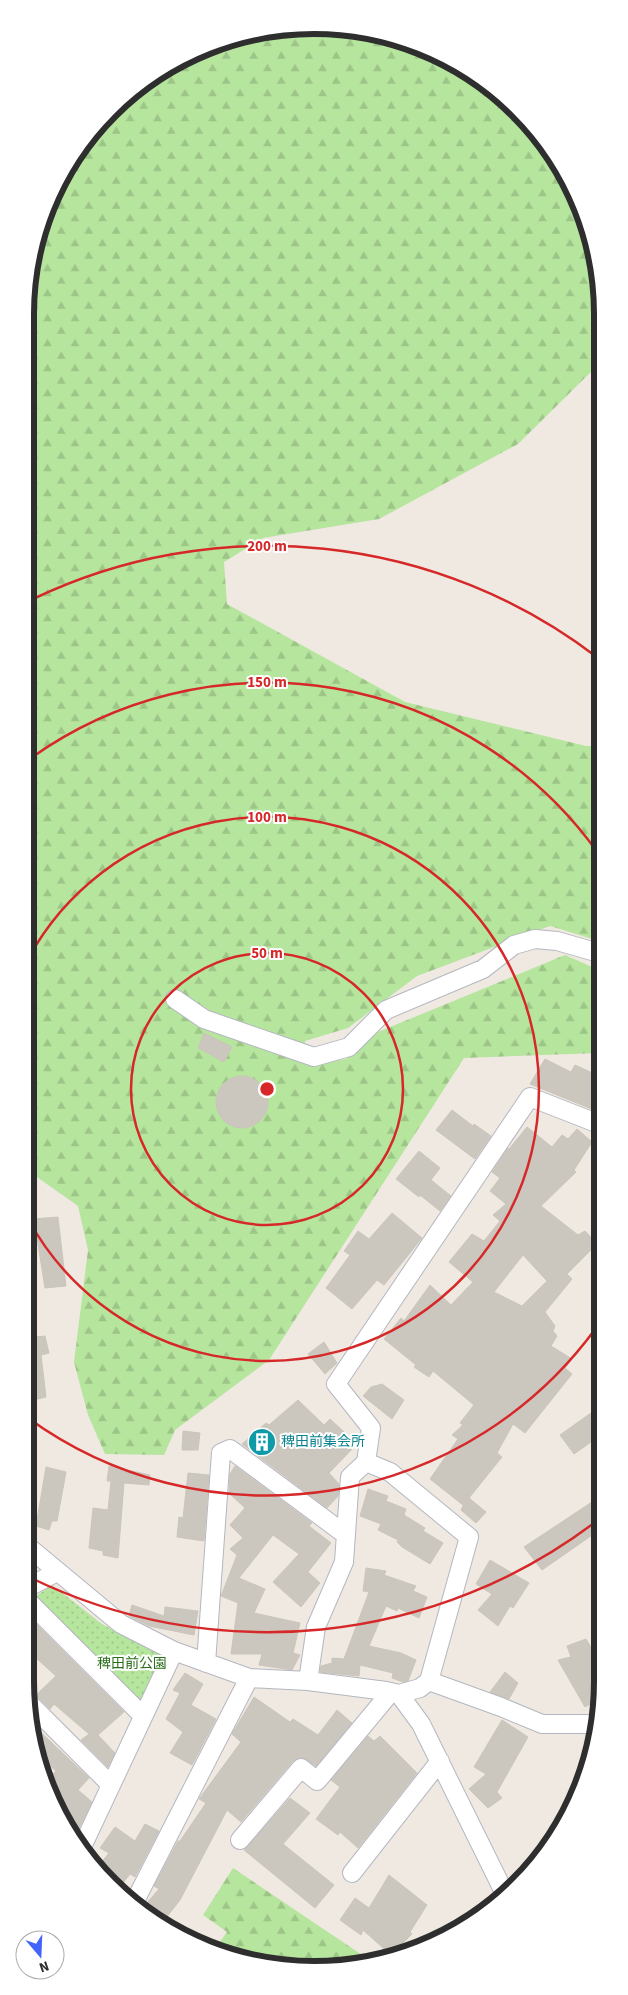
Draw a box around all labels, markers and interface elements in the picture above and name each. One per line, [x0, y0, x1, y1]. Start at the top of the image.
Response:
text: 200 m [247, 536, 287, 557]
text: 150 m [247, 672, 287, 693]
text: 100 m [247, 807, 287, 828]
text: 50 m [251, 943, 283, 964]
centre of rings [258, 1080, 276, 1098]
building icon: 稗田前集会所 [247, 1427, 277, 1457]
place label: 稗田前集会所 [281, 1432, 365, 1452]
park label: 稗田前公園 [97, 1654, 167, 1674]
north arrow [15, 1930, 65, 1980]
text: N [36, 1955, 52, 1977]

